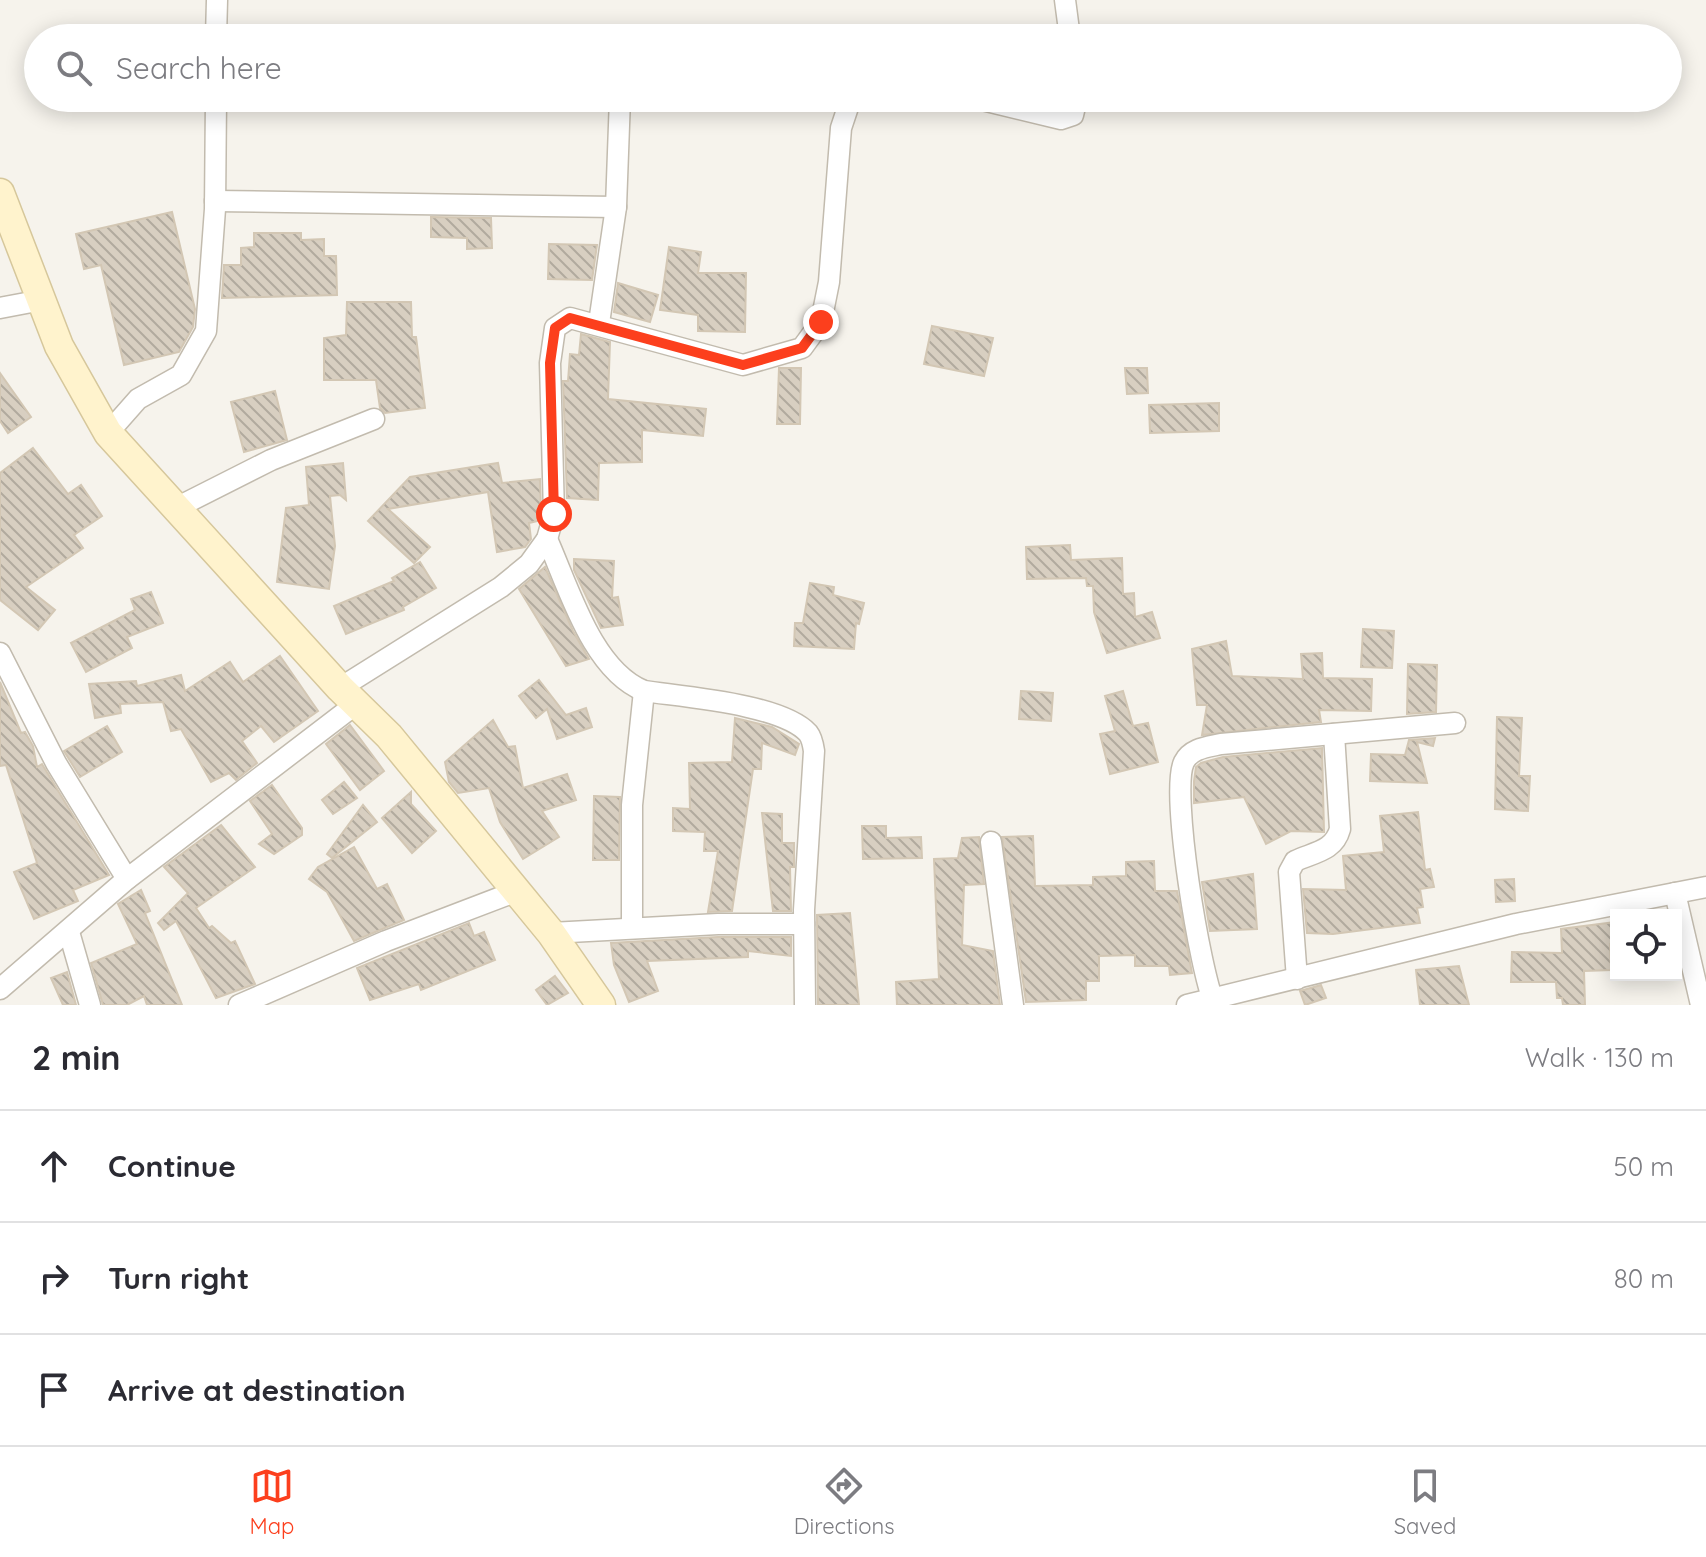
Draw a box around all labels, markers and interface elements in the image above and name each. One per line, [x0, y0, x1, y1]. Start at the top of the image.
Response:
search box [24, 24, 1682, 112]
icon: search [52, 46, 96, 90]
text: Search here [116, 49, 282, 87]
route end [803, 304, 839, 340]
route start [536, 496, 572, 532]
map controls [1610, 909, 1682, 981]
button: locate [1610, 909, 1682, 981]
text: 2 min [32, 1036, 121, 1079]
text: Walk · 130 m [1525, 1041, 1674, 1074]
icon: ahead [32, 1144, 76, 1188]
text: Continue [108, 1147, 236, 1185]
text: 50 m [1614, 1150, 1674, 1183]
icon: right [32, 1256, 76, 1300]
text: Turn right [108, 1259, 249, 1297]
text: 80 m [1614, 1262, 1674, 1295]
icon: arrive [32, 1368, 76, 1412]
text: Arrive at destination [108, 1371, 406, 1409]
tab: Map [250, 1464, 294, 1540]
tab: Directions [794, 1464, 894, 1540]
tab: Saved [1394, 1464, 1456, 1540]

